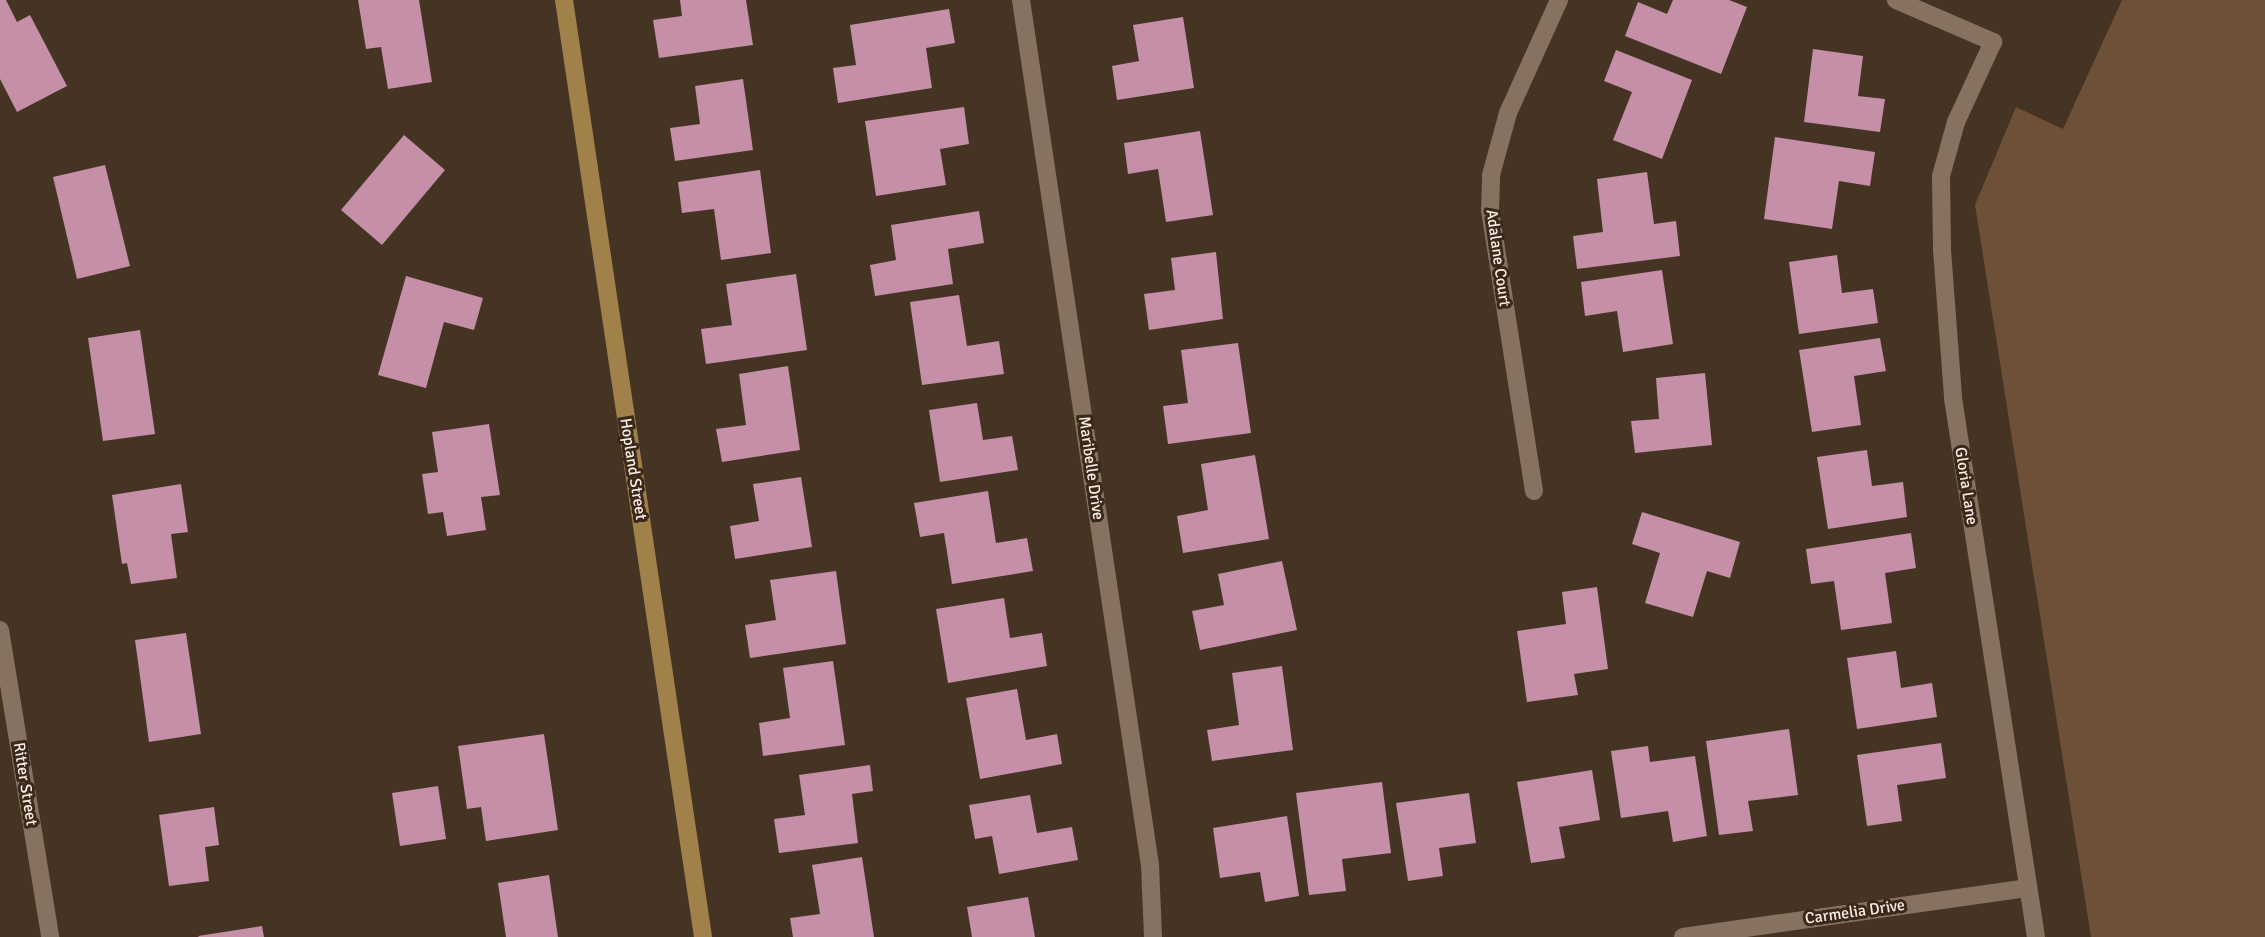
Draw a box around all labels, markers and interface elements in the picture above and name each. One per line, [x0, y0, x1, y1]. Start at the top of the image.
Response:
street label: Adalane Court [1482, 208, 1514, 308]
street label: Maribelle Drive [1074, 415, 1108, 521]
street label: Hopland Street [615, 417, 651, 521]
street label: Gloria Lane [1950, 446, 1982, 526]
street label: Ritter Street [9, 741, 41, 827]
street label: Carmelia Drive [1804, 895, 1906, 929]

